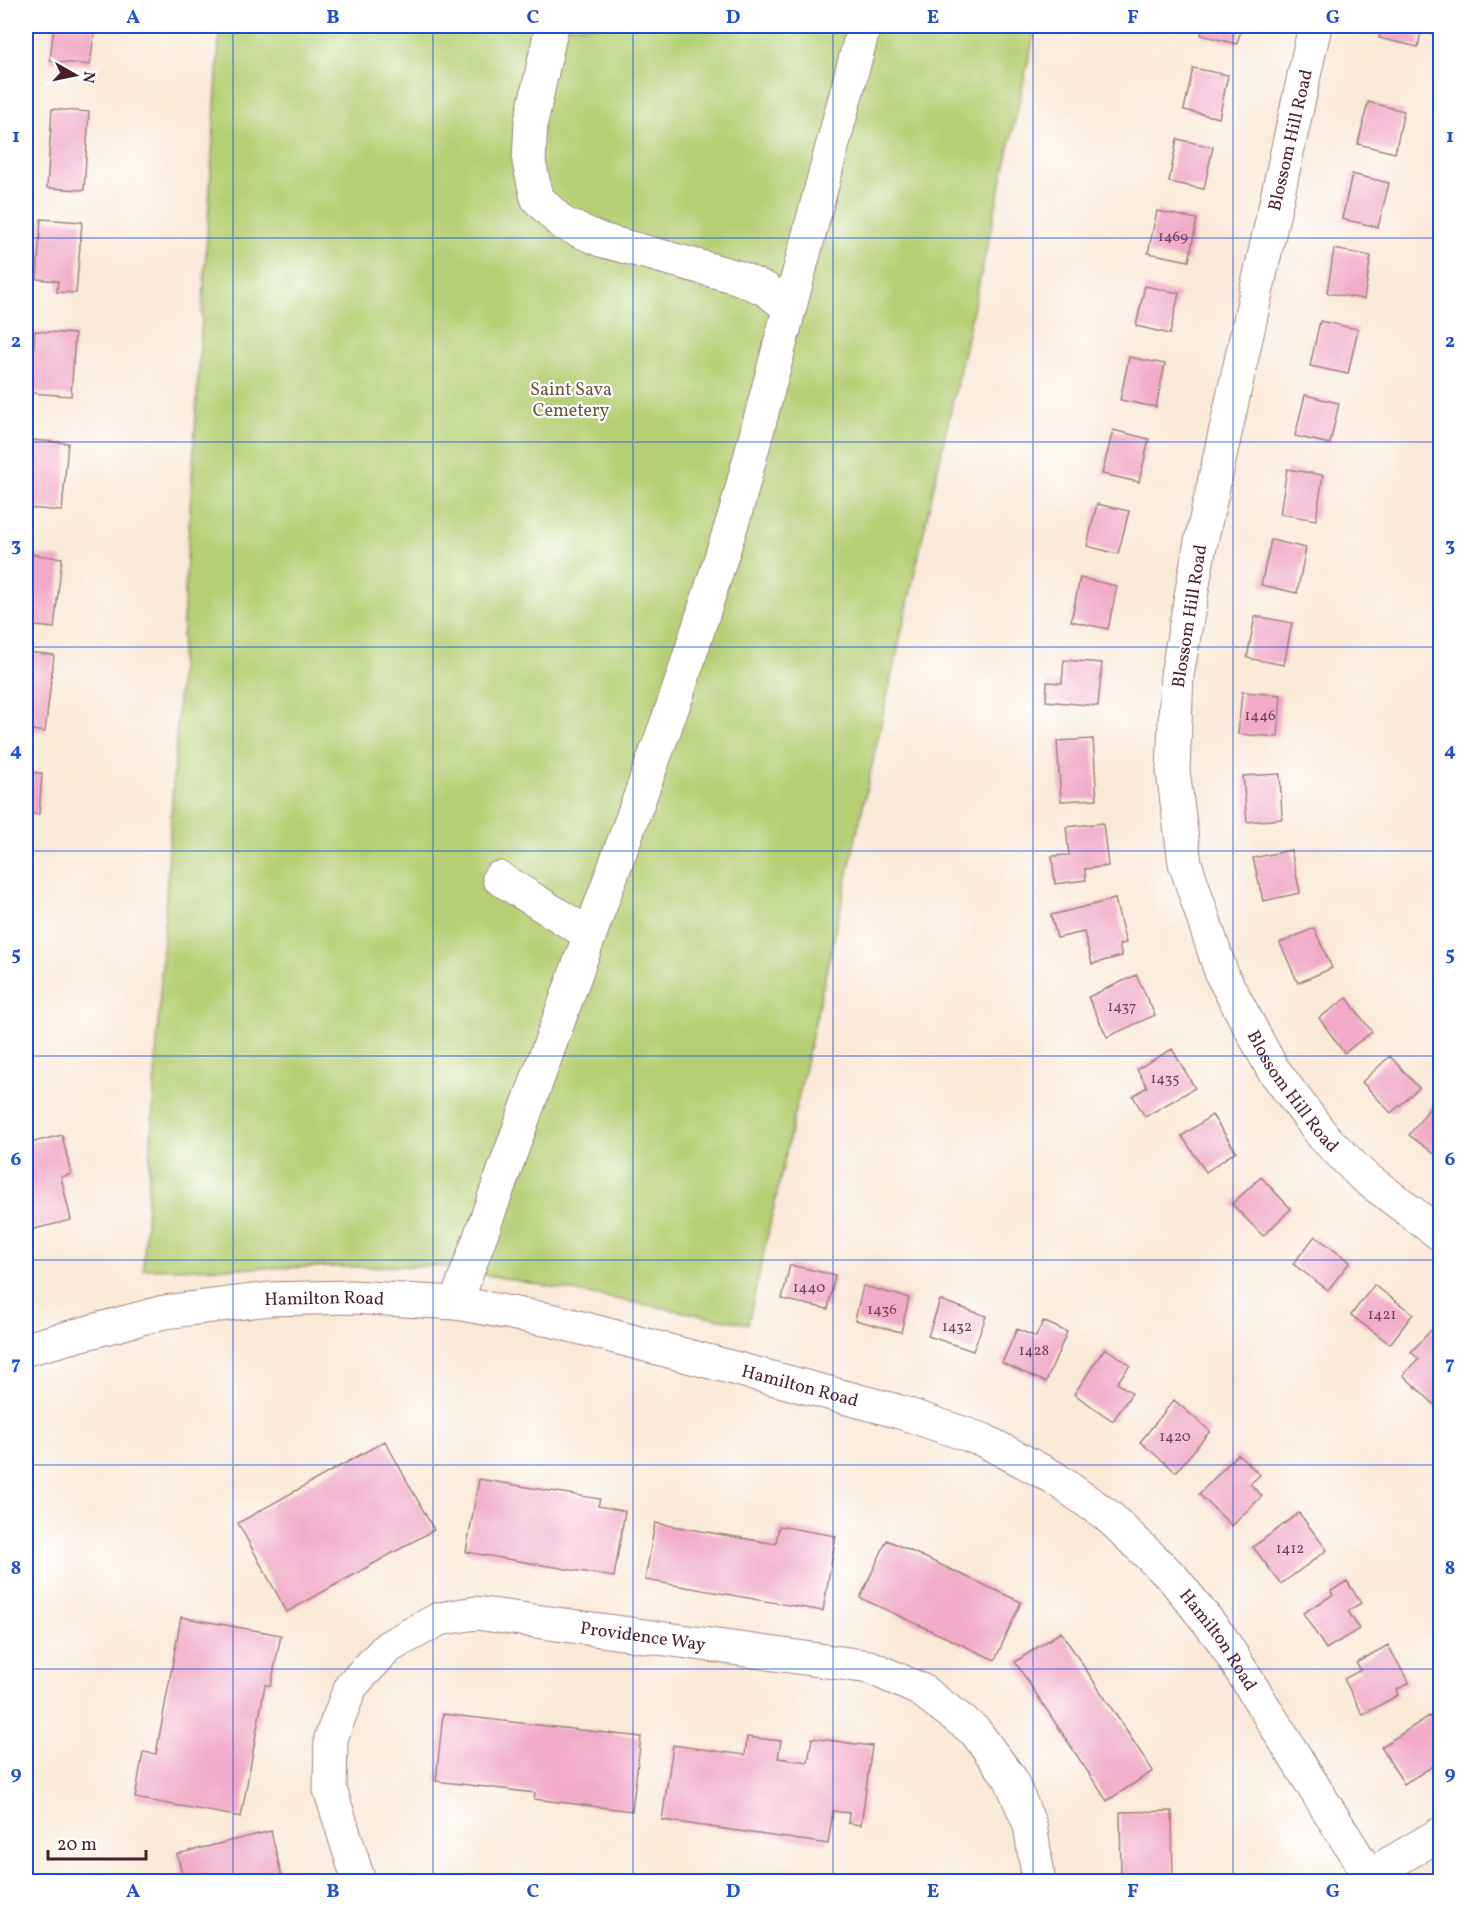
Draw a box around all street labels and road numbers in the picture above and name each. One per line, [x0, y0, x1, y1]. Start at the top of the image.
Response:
street label: Blossom Hill Road [1263, 67, 1320, 214]
street label: Blossom Hill Road [1167, 543, 1214, 690]
street label: Blossom Hill Road [1240, 1026, 1344, 1159]
street label: Hamilton Road [264, 1286, 385, 1313]
street label: Hamilton Road [739, 1360, 861, 1414]
street label: Hamilton Road [1172, 1584, 1262, 1696]
street label: Providence Way [578, 1616, 707, 1658]

